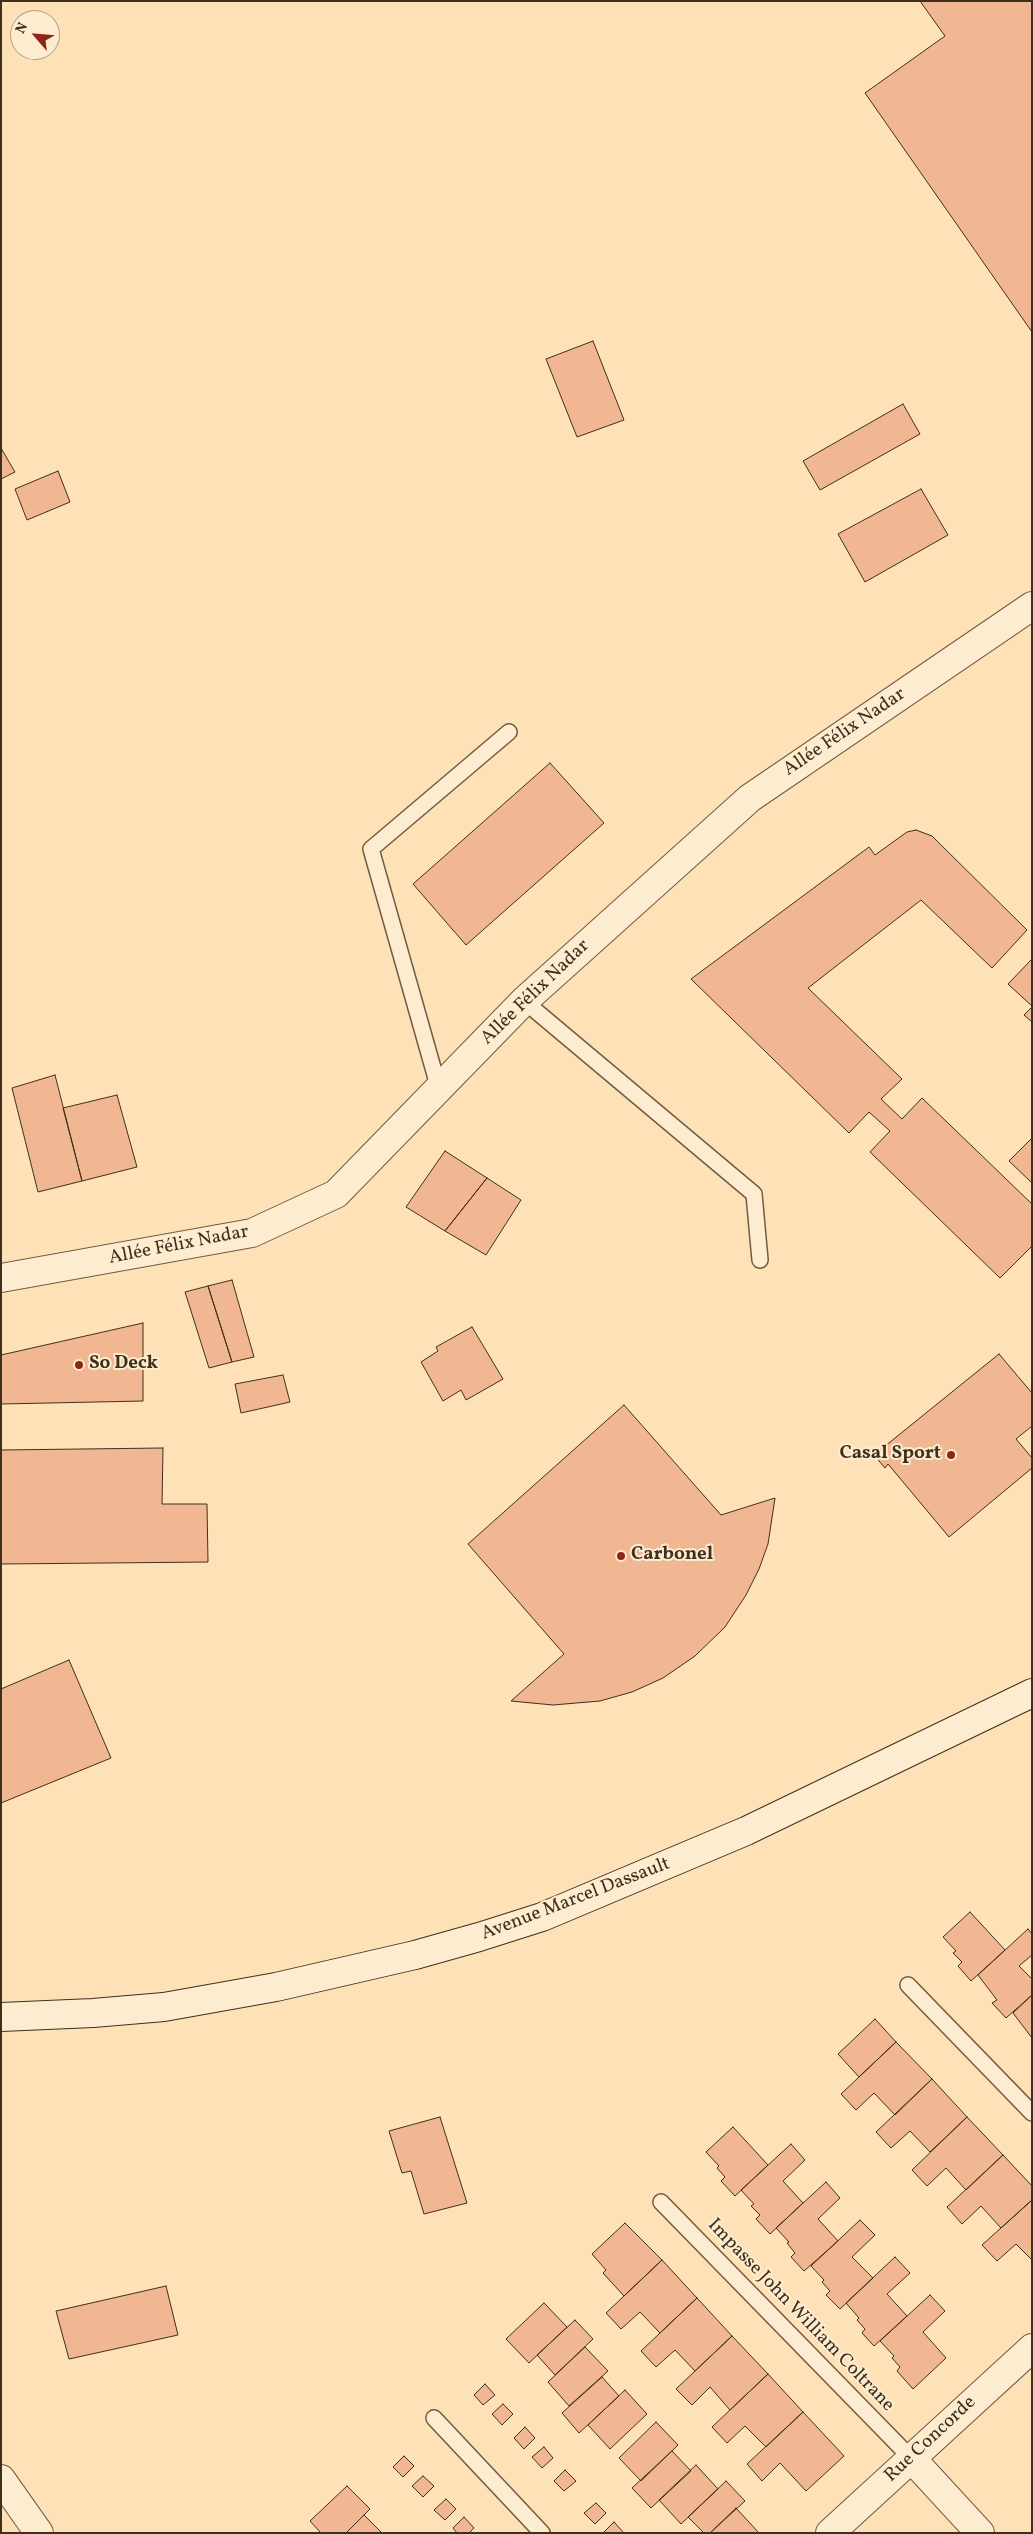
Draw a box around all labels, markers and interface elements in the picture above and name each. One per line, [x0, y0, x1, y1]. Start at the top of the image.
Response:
north arrow [10, 10, 60, 60]
text: N [11, 20, 33, 37]
street label: Allée Félix Nadar [780, 684, 910, 782]
street label: Allée Félix Nadar [477, 935, 595, 1051]
street label: Allée Félix Nadar [107, 1221, 251, 1271]
place label: So Deck [89, 1354, 158, 1376]
marker: So Deck [73, 1359, 85, 1371]
place label: Casal Sport [839, 1444, 941, 1466]
marker: Casal Sport [945, 1449, 957, 1461]
place label: Carbonel [631, 1545, 713, 1567]
marker: Carbonel [615, 1550, 627, 1562]
street label: Avenue Marcel Dassault [478, 1853, 674, 1947]
street label: Impasse John William Coltrane [702, 2215, 898, 2417]
street label: Rue Concorde [881, 2392, 981, 2488]

